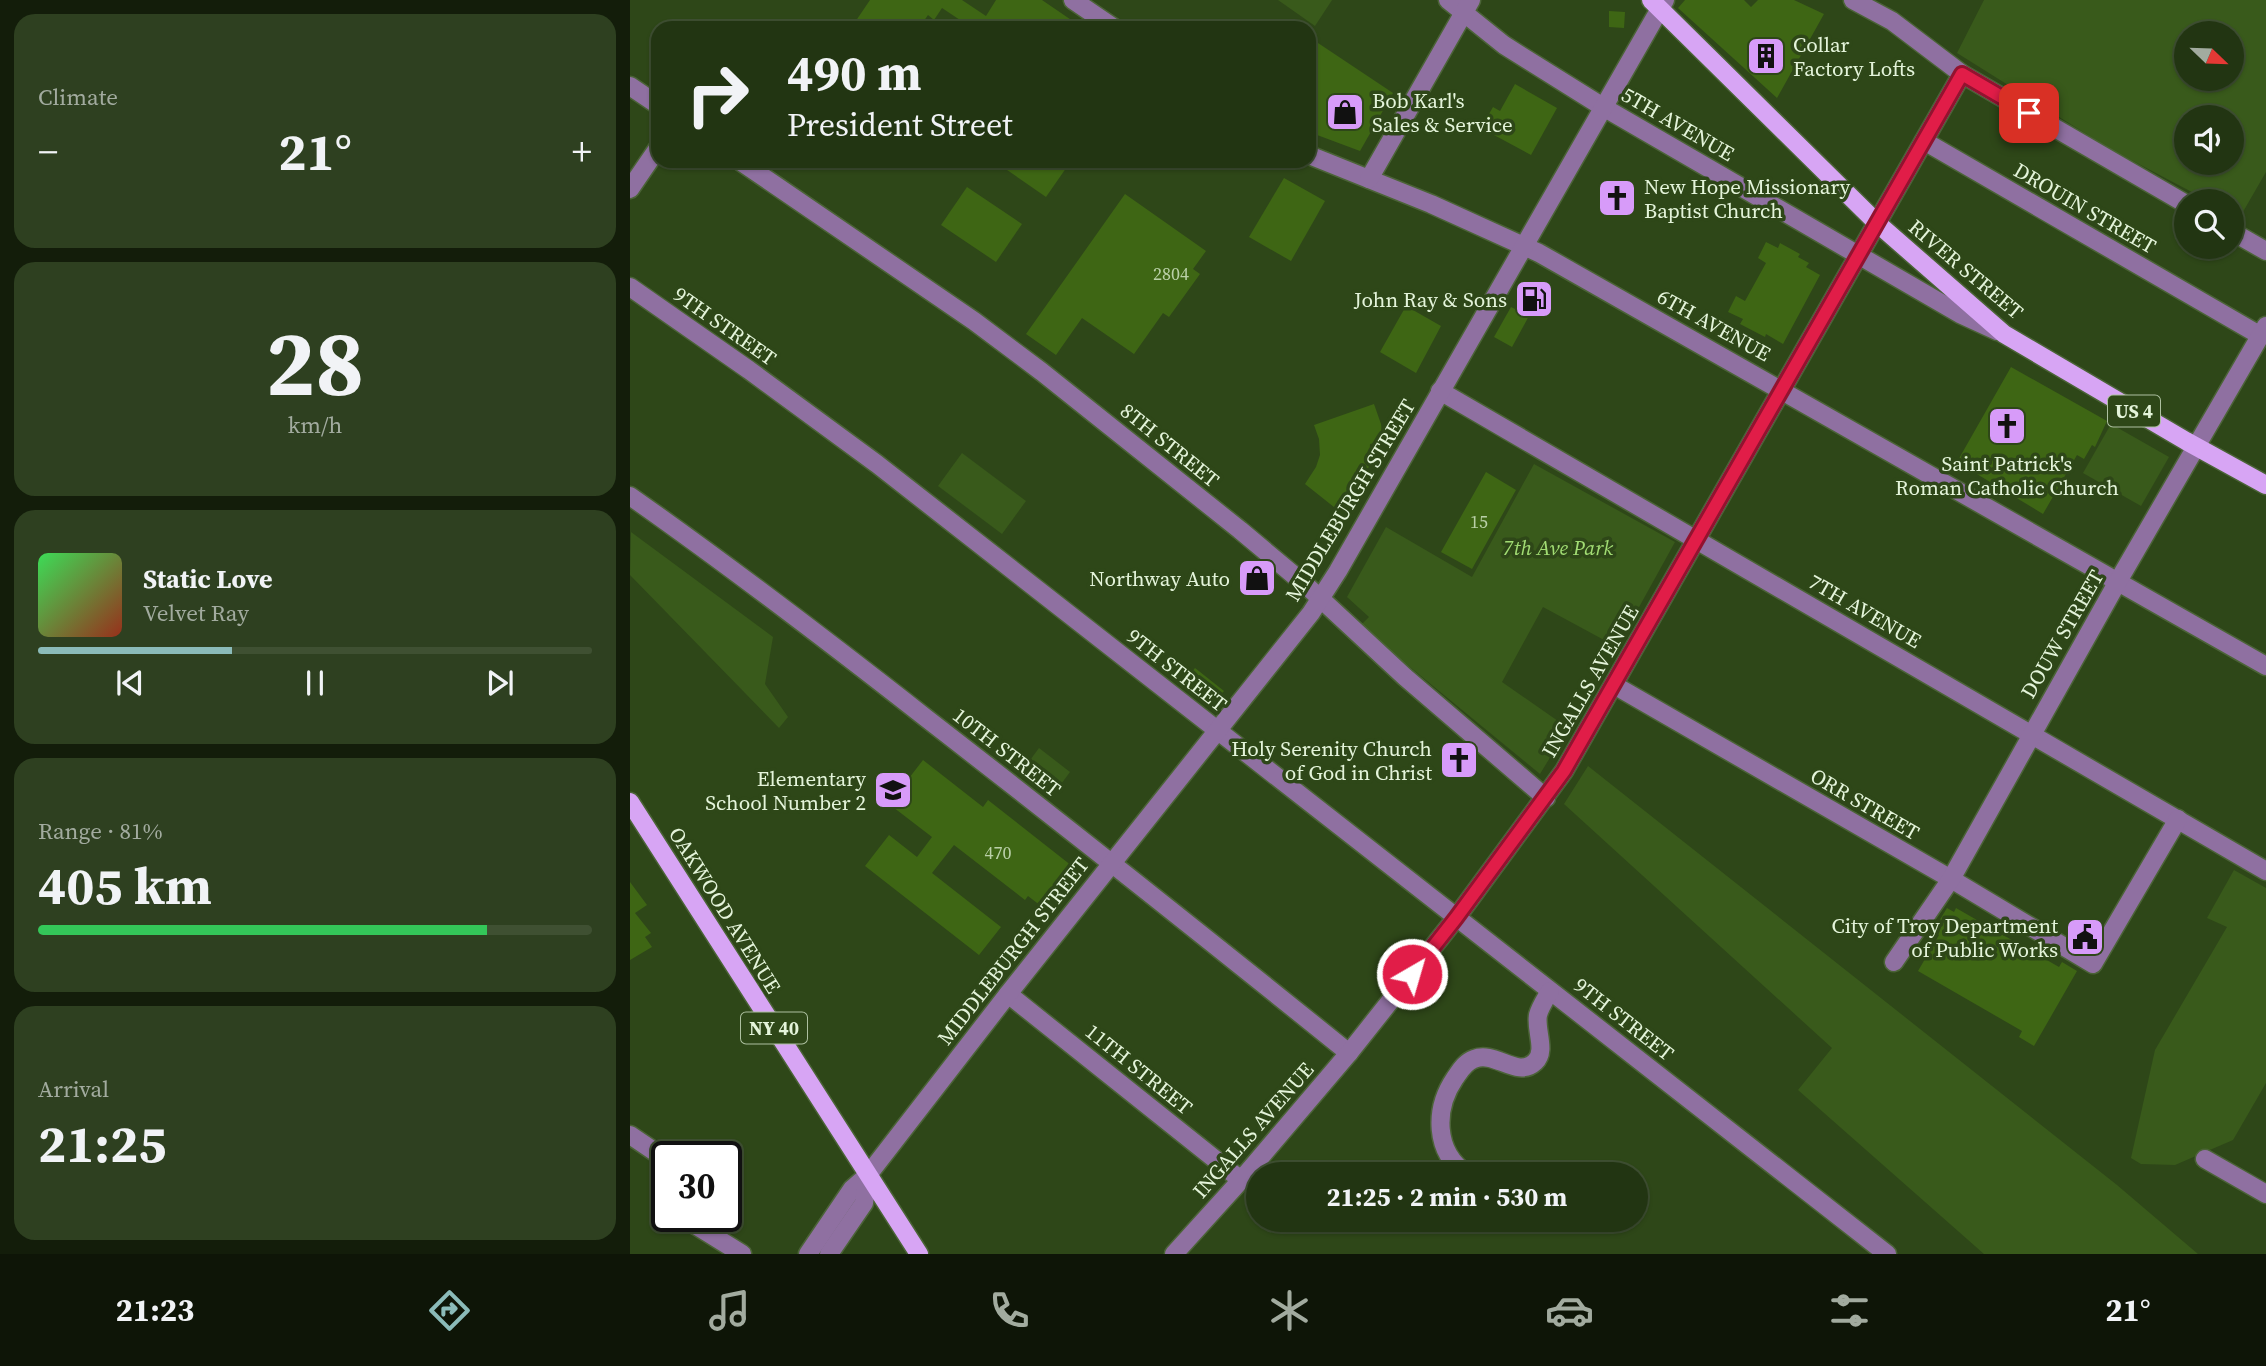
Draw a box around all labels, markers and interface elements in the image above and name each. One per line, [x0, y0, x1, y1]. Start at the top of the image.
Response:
north arrow [2174, 21, 2244, 91]
map controls [2174, 21, 2244, 259]
place label: Collar Factory Lofts [1793, 30, 1915, 83]
building icon: Collar Factory Lofts [1745, 35, 1787, 77]
text: 490 m [787, 39, 922, 106]
icon: right [672, 49, 763, 140]
street label: 5TH AVENUE [1616, 80, 1740, 168]
text: Climate [38, 81, 118, 113]
pin [1999, 83, 2059, 143]
place label: Bob Karl's Sales & Service [1372, 86, 1513, 139]
shop icon: Bob Karl's Sales & Service [1324, 91, 1366, 133]
icon: arrive [2010, 94, 2048, 132]
text: President Street [787, 103, 1013, 147]
button: sound [2174, 105, 2244, 175]
text: 21° [278, 116, 352, 187]
text: − [38, 126, 58, 178]
text: + [572, 126, 592, 178]
street label: DROUIN STREET [2009, 155, 2162, 261]
place label: New Hope Missionary Baptist Church [1644, 172, 1851, 225]
church icon: New Hope Missionary Baptist Church [1596, 177, 1638, 219]
button: search [2174, 189, 2244, 259]
street label: RIVER STREET [1902, 212, 2030, 326]
house number: 2804 [1153, 261, 1189, 286]
fuel station icon: John Ray & Sons [1513, 278, 1555, 320]
street label: 9TH STREET [668, 280, 783, 372]
street label: 6TH AVENUE [1652, 282, 1776, 368]
place label: John Ray & Sons [1353, 285, 1507, 314]
text: 28 [266, 301, 364, 425]
street label: MIDDLEBURGH STREET [1278, 393, 1422, 607]
street label: 8TH STREET [1114, 396, 1226, 494]
road number: US 4 [2108, 396, 2160, 426]
church icon: Saint Patrick's Roman Catholic Church [1986, 405, 2028, 447]
text: km/h [288, 409, 342, 441]
place label: Saint Patrick's Roman Catholic Church [1895, 449, 2119, 502]
house number: 15 [1470, 509, 1488, 534]
park label: 7th Ave Park [1503, 533, 1613, 562]
shop icon: Northway Auto [1236, 557, 1278, 599]
text: Static Love [143, 561, 272, 597]
place label: Northway Auto [1089, 564, 1230, 593]
street label: DOUW STREET [2013, 564, 2111, 704]
street label: 7TH AVENUE [1803, 567, 1927, 655]
text: Velvet Ray [143, 597, 249, 629]
street label: INGALLS AVENUE [1535, 599, 1645, 763]
street label: 9TH STREET [1121, 622, 1233, 718]
icon: previous [111, 664, 149, 702]
icon: pause [296, 664, 334, 702]
icon: next [481, 664, 519, 702]
street label: 10TH STREET [947, 701, 1067, 804]
place label: Holy Serenity Church of God in Christ [1231, 734, 1432, 787]
church icon: Holy Serenity Church of God in Christ [1438, 739, 1480, 781]
street label: ORR STREET [1805, 761, 1925, 847]
place label: Elementary School Number 2 [705, 764, 866, 817]
school or university icon: Elementary School Number 2 [872, 769, 914, 811]
text: Range · 81% [38, 815, 163, 847]
street label: OAKWOOD AVENUE [662, 821, 788, 999]
house number: 470 [985, 840, 1012, 865]
text: 405 km [38, 850, 212, 921]
street label: MIDDLEBURGH STREET [930, 851, 1096, 1051]
place label: City of Troy Department of Public Works [1831, 911, 2058, 964]
public building icon: City of Troy Department of Public Works [2064, 916, 2106, 958]
position arrow [1375, 937, 1449, 1011]
street label: 9TH STREET [1568, 971, 1680, 1067]
road number: NY 40 [741, 1012, 807, 1044]
street label: 11TH STREET [1079, 1017, 1199, 1121]
street label: INGALLS AVENUE [1186, 1056, 1320, 1204]
text: Arrival [38, 1073, 109, 1105]
text: 21:25 [38, 1108, 166, 1179]
speed limit sign: 30 [651, 1141, 742, 1232]
text: 21:25 · 2 min · 530 m [1327, 1179, 1567, 1215]
icon: directions [425, 1286, 474, 1335]
icon: music [705, 1286, 754, 1335]
icon: phone [985, 1286, 1034, 1335]
icon: climate [1265, 1286, 1314, 1335]
icon: car [1545, 1286, 1594, 1335]
icon: filters [1825, 1286, 1874, 1335]
text: 21:23 [115, 1288, 194, 1332]
text: 21° [2105, 1288, 2150, 1332]

